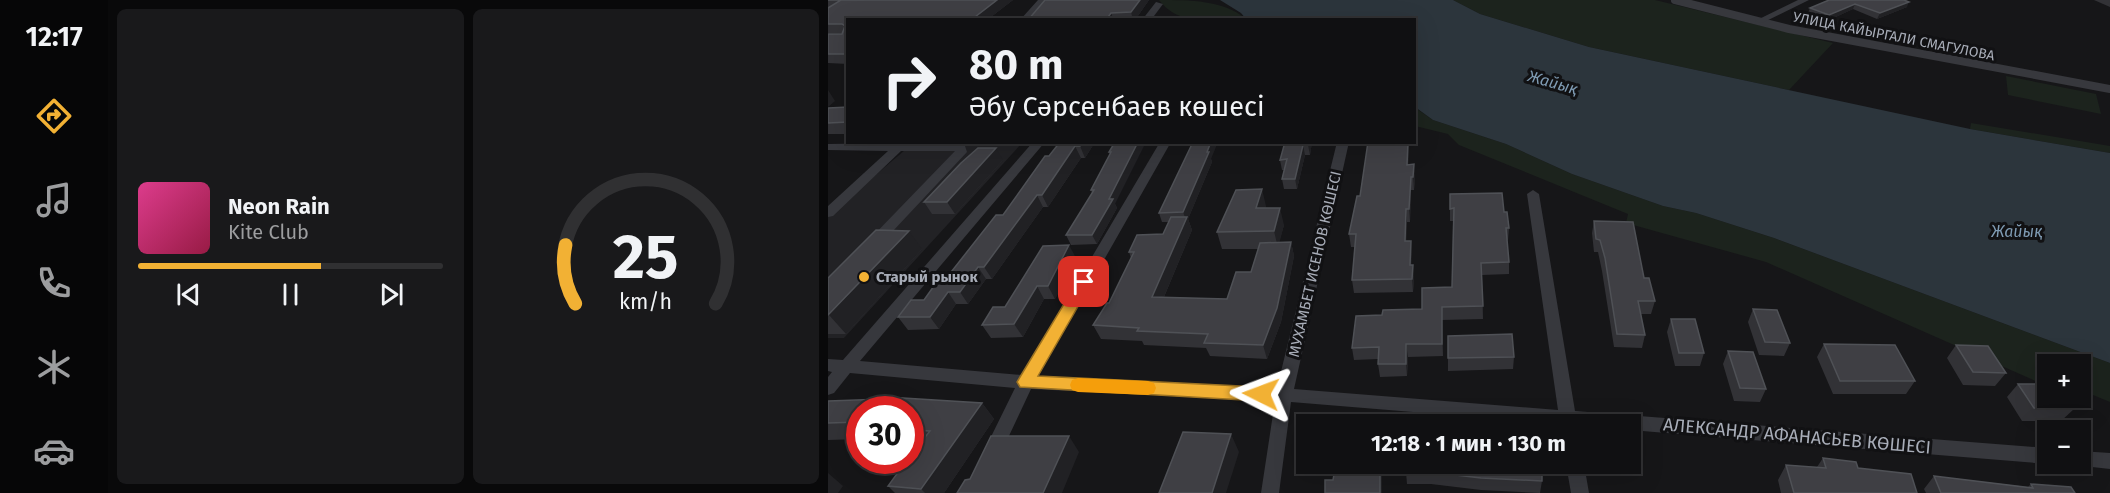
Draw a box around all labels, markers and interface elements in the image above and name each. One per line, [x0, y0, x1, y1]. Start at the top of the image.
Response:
street label: УЛИЦА КАЙЫРГАЛИ СМАГУЛОВА [1792, 9, 1996, 64]
text: 12:17 [25, 21, 83, 53]
text: 80 m [969, 40, 1063, 90]
icon: right [870, 42, 948, 120]
water label: Жайық [1525, 66, 1581, 99]
text: Әбу Сәрсенбаев көшесі [969, 91, 1265, 123]
icon: directions [33, 95, 75, 137]
street label: МУХАМБЕТ ИСЕНОВ КӨШЕСІ [1285, 169, 1345, 359]
icon: music [33, 179, 75, 221]
text: Neon Rain [228, 193, 330, 220]
text: Kite Club [228, 220, 309, 244]
text: 25 [613, 220, 679, 295]
water label: Жайық [1990, 222, 2043, 241]
pin [1058, 256, 1109, 307]
icon: phone [33, 262, 75, 304]
icon: arrive [1067, 265, 1100, 298]
place label: Старый рынок [876, 268, 978, 286]
marker: Старый рынок [857, 270, 871, 284]
icon: previous [172, 278, 205, 311]
icon: pause [274, 278, 307, 311]
icon: next [375, 278, 408, 311]
text: km/h [619, 289, 672, 315]
icon: climate [33, 346, 75, 388]
map controls [2037, 354, 2091, 474]
button: + [2037, 354, 2091, 408]
position arrow [1229, 362, 1293, 426]
speed limit sign: 30 [846, 396, 924, 474]
street label: АЛЕКСАНДР АФАНАСЬЕВ КӨШЕСІ [1662, 413, 1932, 459]
button: − [2037, 420, 2091, 474]
icon: car [33, 430, 75, 472]
text: 12:18 · 1 мин · 130 m [1371, 430, 1566, 457]

